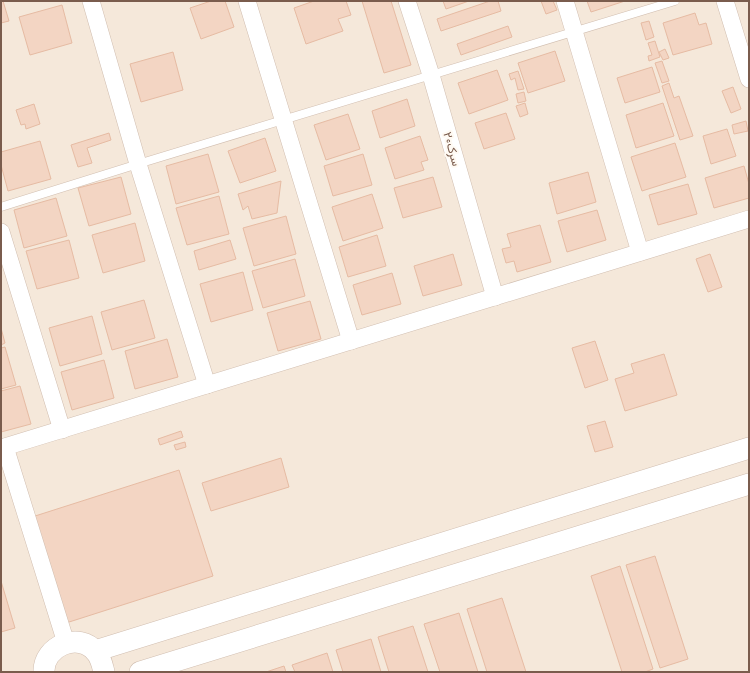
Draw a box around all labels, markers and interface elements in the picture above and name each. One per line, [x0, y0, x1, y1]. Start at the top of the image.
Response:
street label: سرک۲۰ [440, 130, 464, 168]

